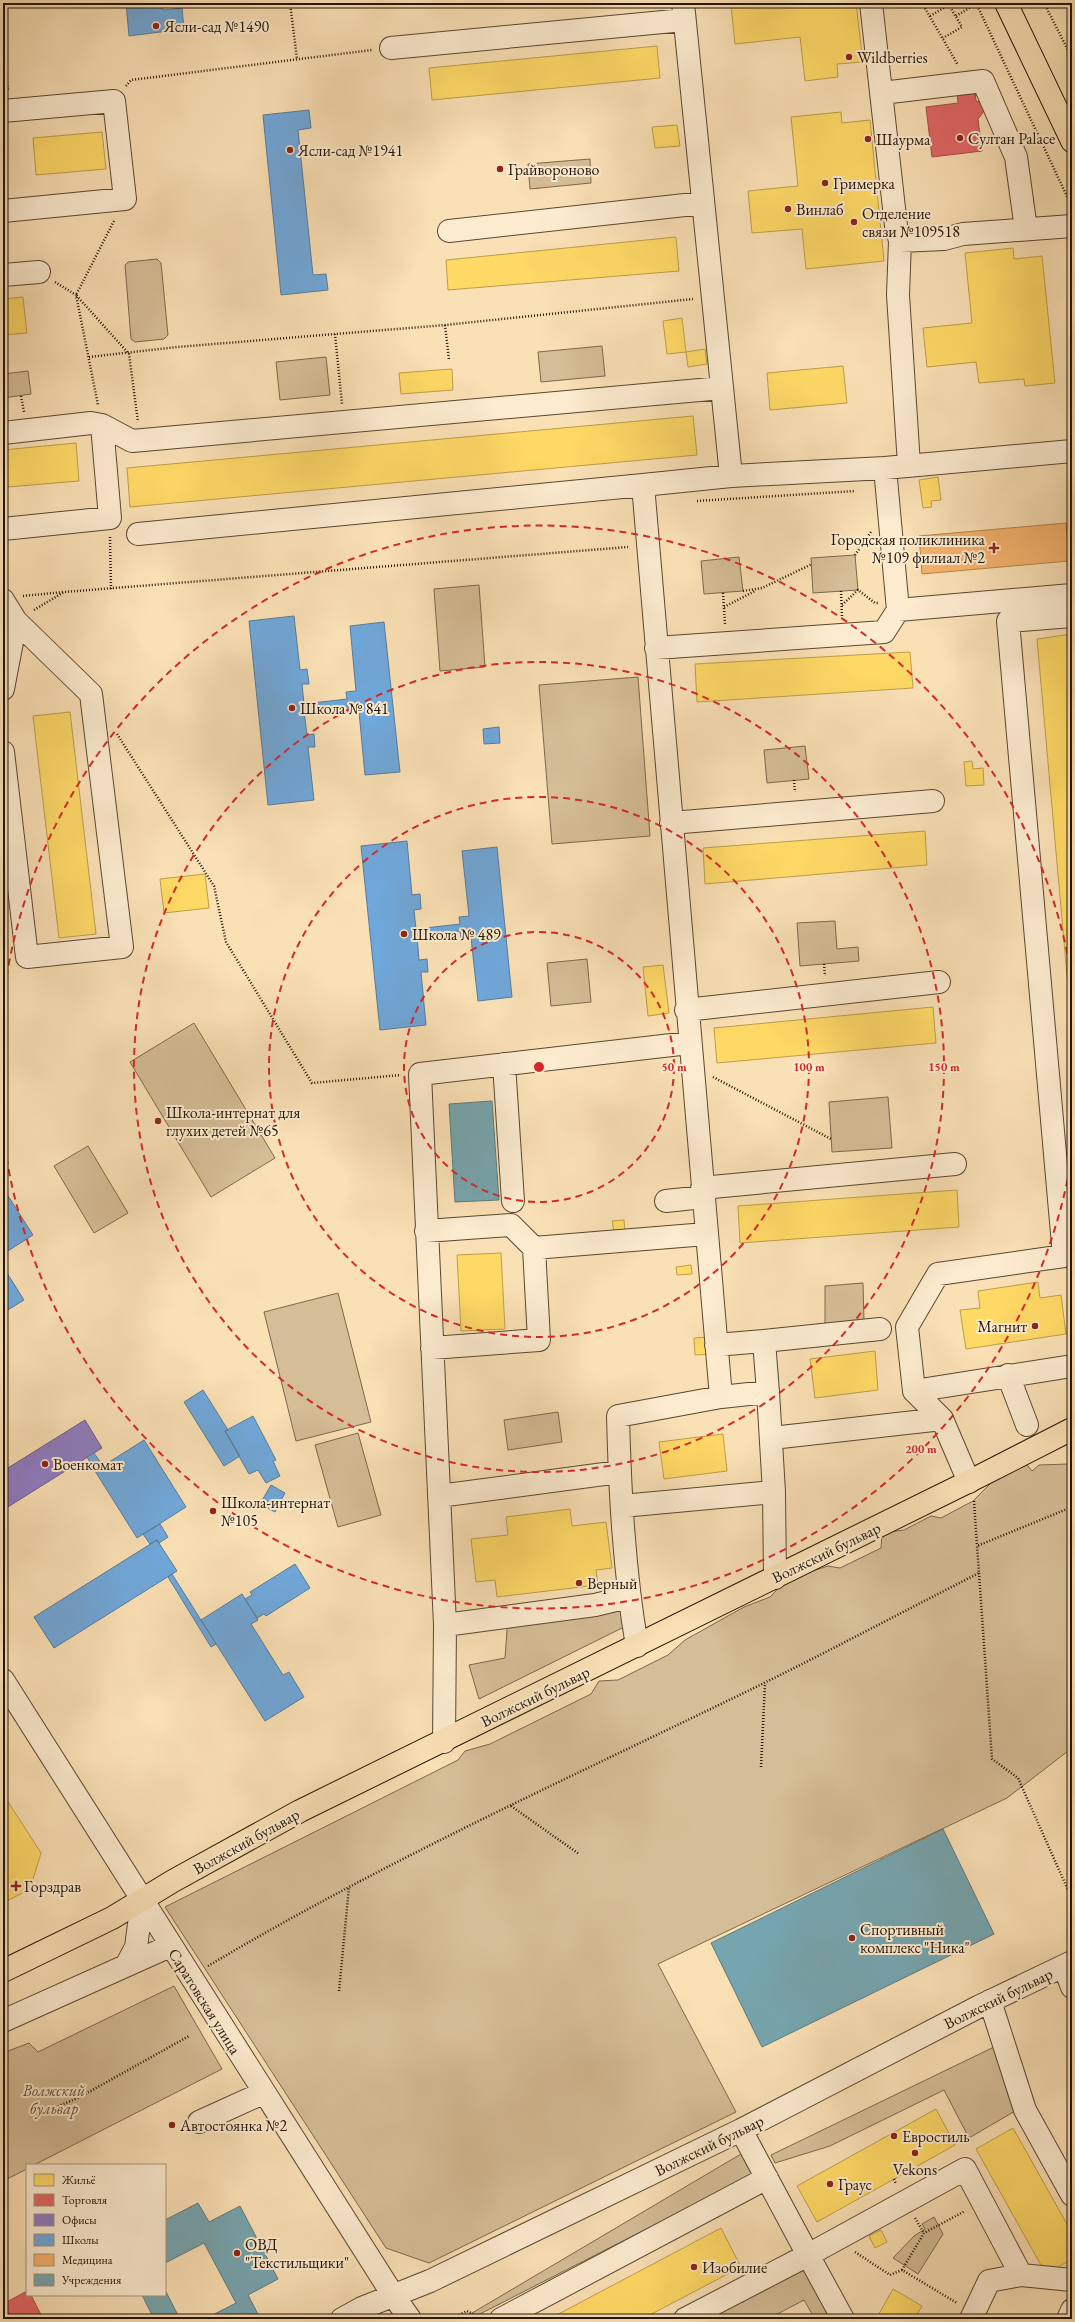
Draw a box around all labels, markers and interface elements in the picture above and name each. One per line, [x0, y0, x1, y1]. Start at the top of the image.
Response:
place label: Ясли-сад №1490 [163, 16, 269, 37]
marker: Ясли-сад №1490 [151, 21, 161, 31]
place label: Wildberries [857, 47, 928, 68]
marker: Wildberries [844, 52, 854, 62]
place label: Султан Palace [968, 128, 1055, 149]
place label: Шаурма [876, 129, 931, 150]
marker: Султан Palace [955, 133, 965, 143]
marker: Шаурма [863, 134, 873, 144]
place label: Ясли-сад №1941 [297, 140, 403, 161]
marker: Ясли-сад №1941 [285, 145, 295, 155]
place label: Грайвороново [508, 159, 599, 180]
marker: Грайвороново [495, 164, 505, 174]
place label: Гримерка [833, 173, 895, 194]
marker: Гримерка [820, 178, 830, 188]
place label: Винлаб [796, 199, 844, 220]
place label: Отделение связи №109518 [862, 203, 960, 242]
marker: Винлаб [783, 204, 793, 214]
marker: Отделение связи №109518 [849, 217, 859, 227]
place label: Городская поликлиника №109 филиал №2 [831, 529, 986, 568]
marker: Городская поликлиника №109 филиал №2 [988, 542, 1000, 554]
place label: Школа № 841 [300, 698, 389, 719]
marker: Школа № 841 [287, 703, 297, 713]
place label: Школа № 489 [412, 924, 501, 945]
marker: Школа № 489 [399, 929, 409, 939]
text: 50 m [661, 1059, 687, 1075]
text: 100 m [793, 1059, 825, 1075]
text: 150 m [928, 1059, 960, 1075]
centre of rings [532, 1060, 546, 1074]
place label: Школа-интернат для глухих детей №65 [166, 1102, 300, 1141]
marker: Школа-интернат для глухих детей №65 [153, 1116, 163, 1126]
place label: Магнит [978, 1316, 1027, 1337]
marker: Магнит [1030, 1321, 1040, 1331]
text: 200 m [905, 1441, 937, 1457]
place label: Военкомат [53, 1454, 123, 1475]
marker: Военкомат [40, 1459, 50, 1469]
place label: Школа-интернат №105 [221, 1492, 330, 1531]
marker: Школа-интернат №105 [208, 1506, 218, 1516]
street label: Волжский бульвар [768, 1517, 884, 1588]
place label: Верный [587, 1573, 638, 1594]
marker: Верный [574, 1578, 584, 1588]
street label: Волжский бульвар [477, 1661, 593, 1732]
street label: Волжский бульвар [189, 1803, 303, 1879]
place label: Горздрав [24, 1876, 81, 1897]
marker: Горздрав [11, 1881, 21, 1891]
place label: Спортивный комплекс "Ника" [860, 1919, 970, 1958]
marker: Спортивный комплекс "Ника" [847, 1933, 857, 1943]
street label: Саратовская улица [164, 1944, 246, 2059]
street label: Волжский бульвар [940, 1963, 1056, 2034]
park label: Волжский бульвар [22, 2080, 85, 2119]
street label: Волжский бульвар [651, 2110, 767, 2181]
place label: Автостоянка №2 [179, 2115, 287, 2136]
marker: Автостоянка №2 [167, 2120, 177, 2130]
place label: Евростиль [902, 2126, 970, 2147]
marker: Евростиль [889, 2131, 899, 2141]
marker: Vekons [910, 2148, 920, 2158]
place label: Vekons [893, 2159, 937, 2180]
legend [26, 2164, 166, 2296]
text: Жильё [61, 2172, 96, 2188]
place label: Граус [838, 2174, 872, 2195]
marker: Граус [825, 2179, 835, 2189]
text: Торговля [62, 2192, 108, 2208]
text: Офисы [62, 2212, 97, 2228]
text: Школы [62, 2232, 99, 2248]
place label: ОВД "Текстильщики" [245, 2234, 349, 2273]
marker: ОВД "Текстильщики" [232, 2248, 242, 2258]
text: Медицина [62, 2252, 113, 2268]
place label: Изобилие [702, 2257, 767, 2278]
marker: Изобилие [689, 2262, 699, 2272]
text: Учреждения [61, 2272, 122, 2288]

